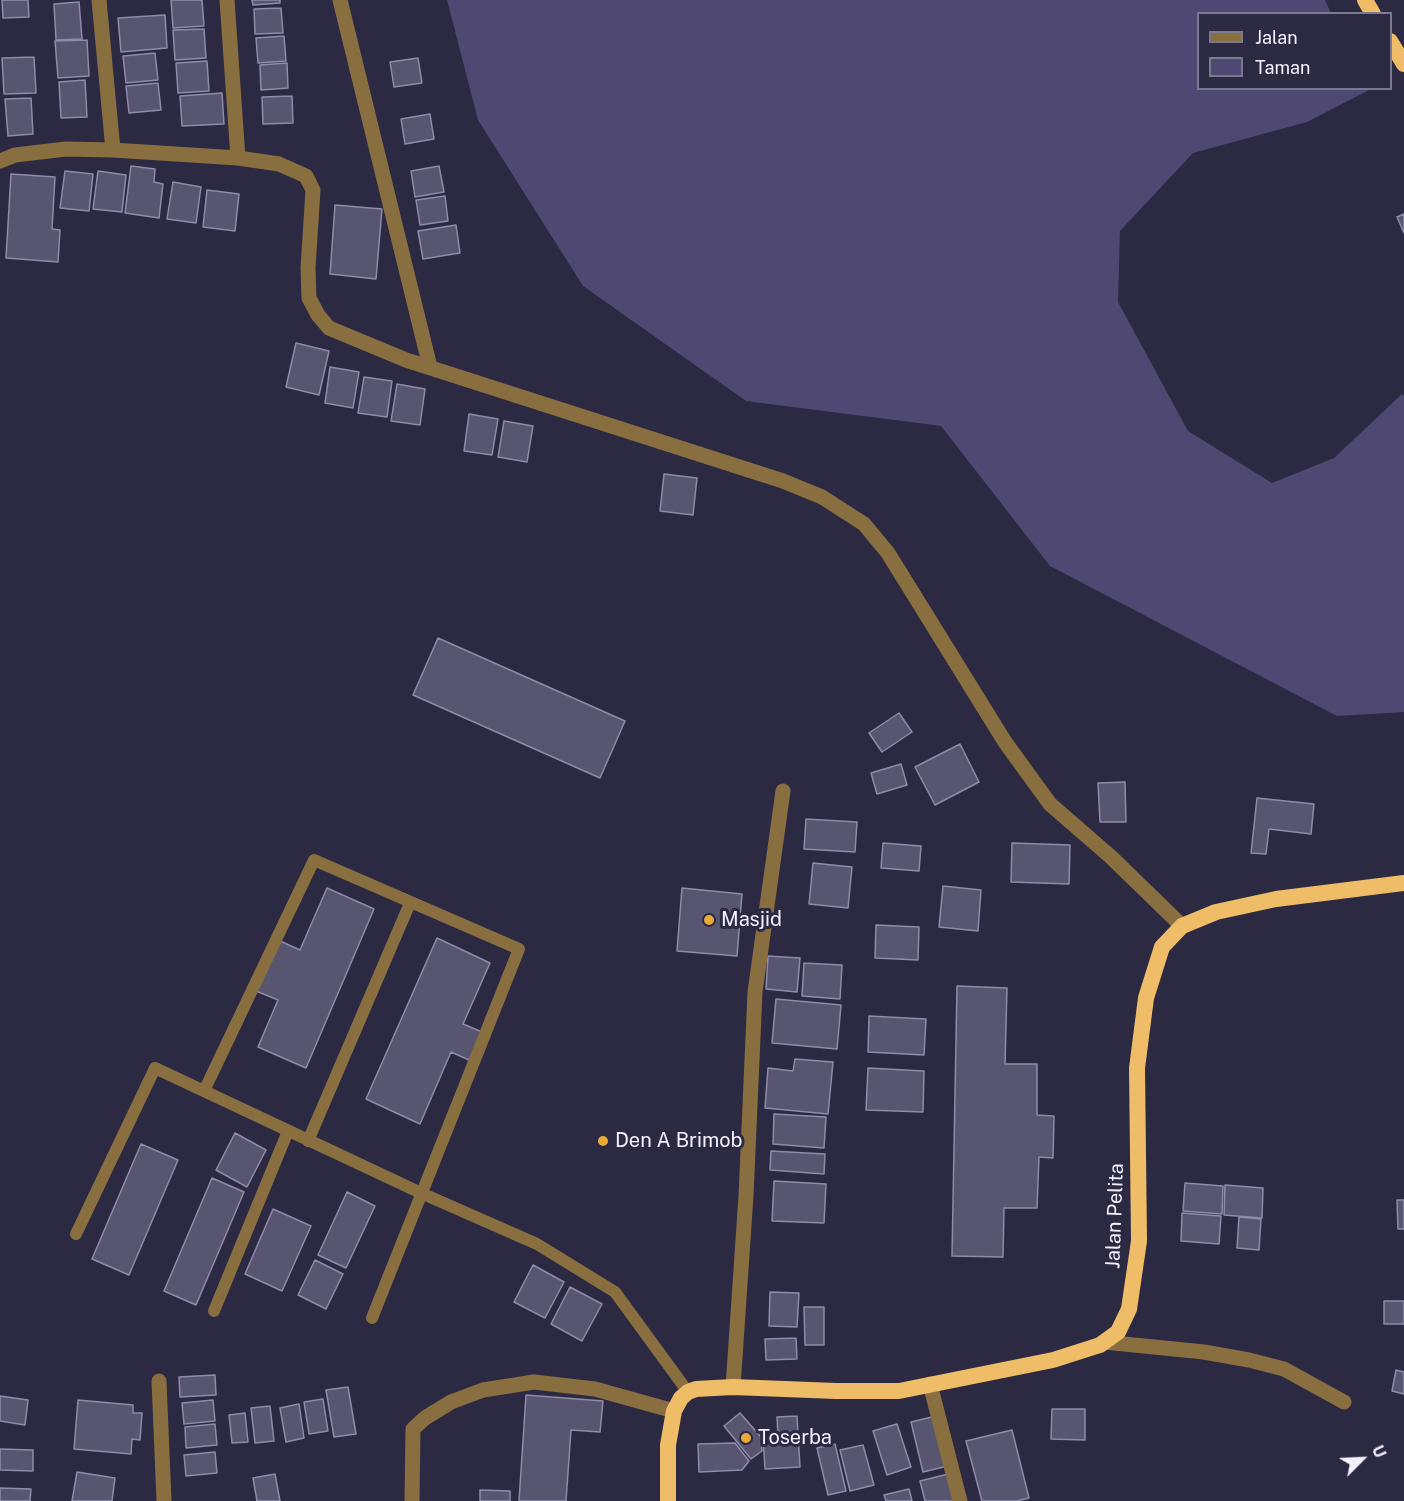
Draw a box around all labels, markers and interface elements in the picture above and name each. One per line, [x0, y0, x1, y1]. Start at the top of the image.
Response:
legend [1197, 12, 1392, 90]
text: Jalan [1255, 27, 1298, 48]
text: Taman [1255, 57, 1310, 78]
place label: Masjid [721, 908, 782, 932]
marker: Masjid [702, 913, 716, 927]
place label: Den A Brimob [615, 1129, 743, 1153]
marker: Den A Brimob [596, 1134, 610, 1148]
street label: Jalan Pelita [1101, 1163, 1129, 1269]
place label: Toserba [758, 1426, 832, 1450]
north arrow [1332, 1429, 1392, 1489]
marker: Toserba [739, 1431, 753, 1445]
text: U [1368, 1442, 1390, 1461]

